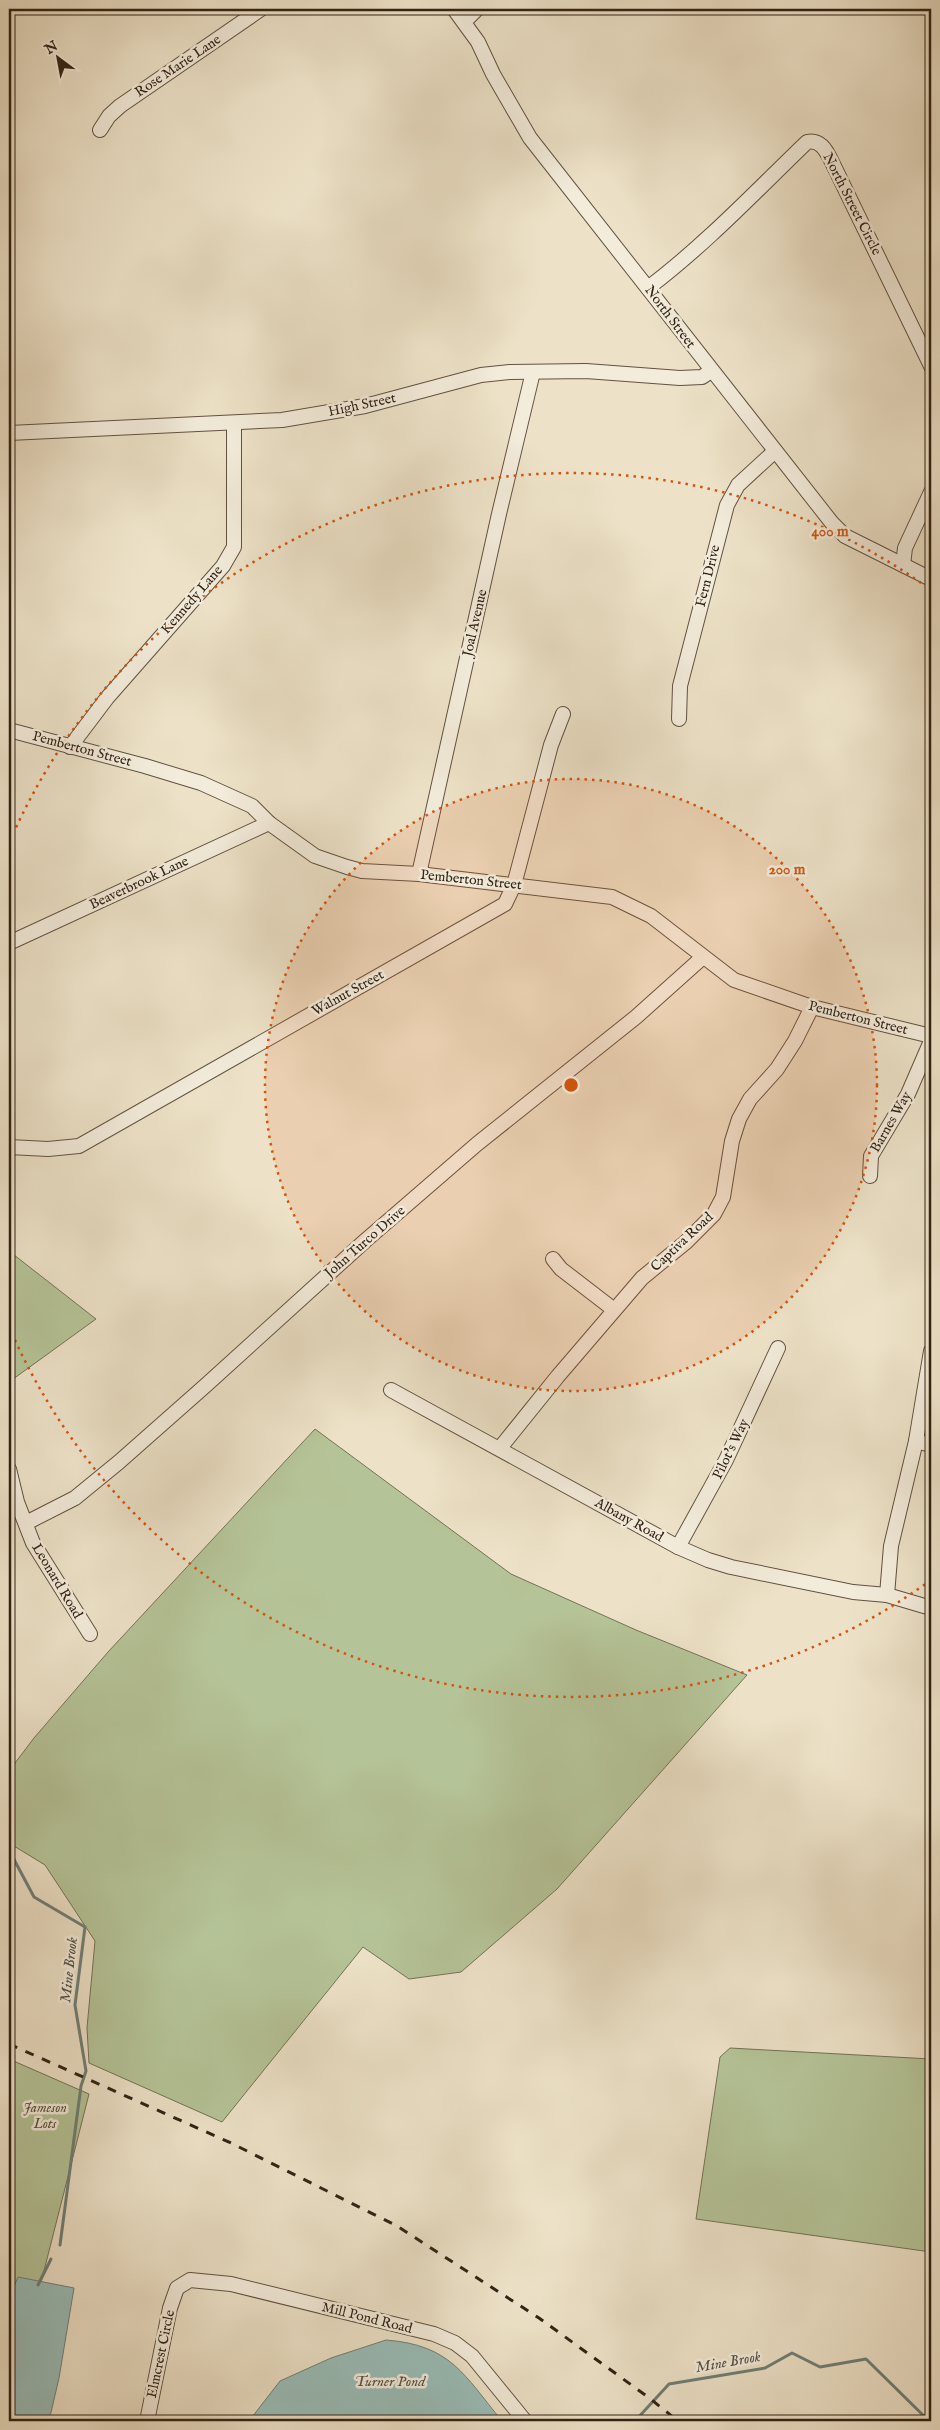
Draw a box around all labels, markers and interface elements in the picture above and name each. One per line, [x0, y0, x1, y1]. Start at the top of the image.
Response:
street label: Rose Marie Lane [132, 30, 225, 101]
north arrow [32, 32, 82, 82]
text: N [41, 37, 62, 59]
street label: North Street Circle [818, 150, 886, 259]
street label: North Street [640, 282, 700, 352]
street label: High Street [327, 389, 398, 421]
text: 400 m [812, 522, 849, 541]
street label: Fern Drive [692, 542, 725, 609]
street label: Kennedy Lane [157, 562, 227, 638]
street label: Joal Avenue [458, 587, 492, 660]
street label: Pemberton Street [31, 727, 134, 771]
street label: Beaverbrook Lane [87, 852, 192, 914]
text: 200 m [769, 860, 806, 879]
street label: Pemberton Street [419, 866, 523, 894]
street label: Walnut Street [309, 966, 387, 1020]
street label: Pemberton Street [806, 997, 910, 1039]
centre of rings [562, 1076, 580, 1094]
street label: Barnes Way [866, 1088, 916, 1156]
street label: John Turco Drive [319, 1202, 410, 1283]
street label: Captiva Road [647, 1208, 717, 1276]
street label: Pilot's Way [709, 1416, 753, 1482]
street label: Albany Road [591, 1493, 667, 1546]
street label: Leonard Road [27, 1540, 87, 1622]
water label: Mine Brook [56, 1936, 82, 2004]
park label: Jameson Lots [23, 2099, 67, 2133]
street label: Mill Pond Road [320, 2298, 415, 2338]
street label: Elmcrest Circle [143, 2308, 179, 2400]
water label: Mine Brook [694, 2347, 762, 2377]
water label: Turner Pond [355, 2372, 426, 2391]

